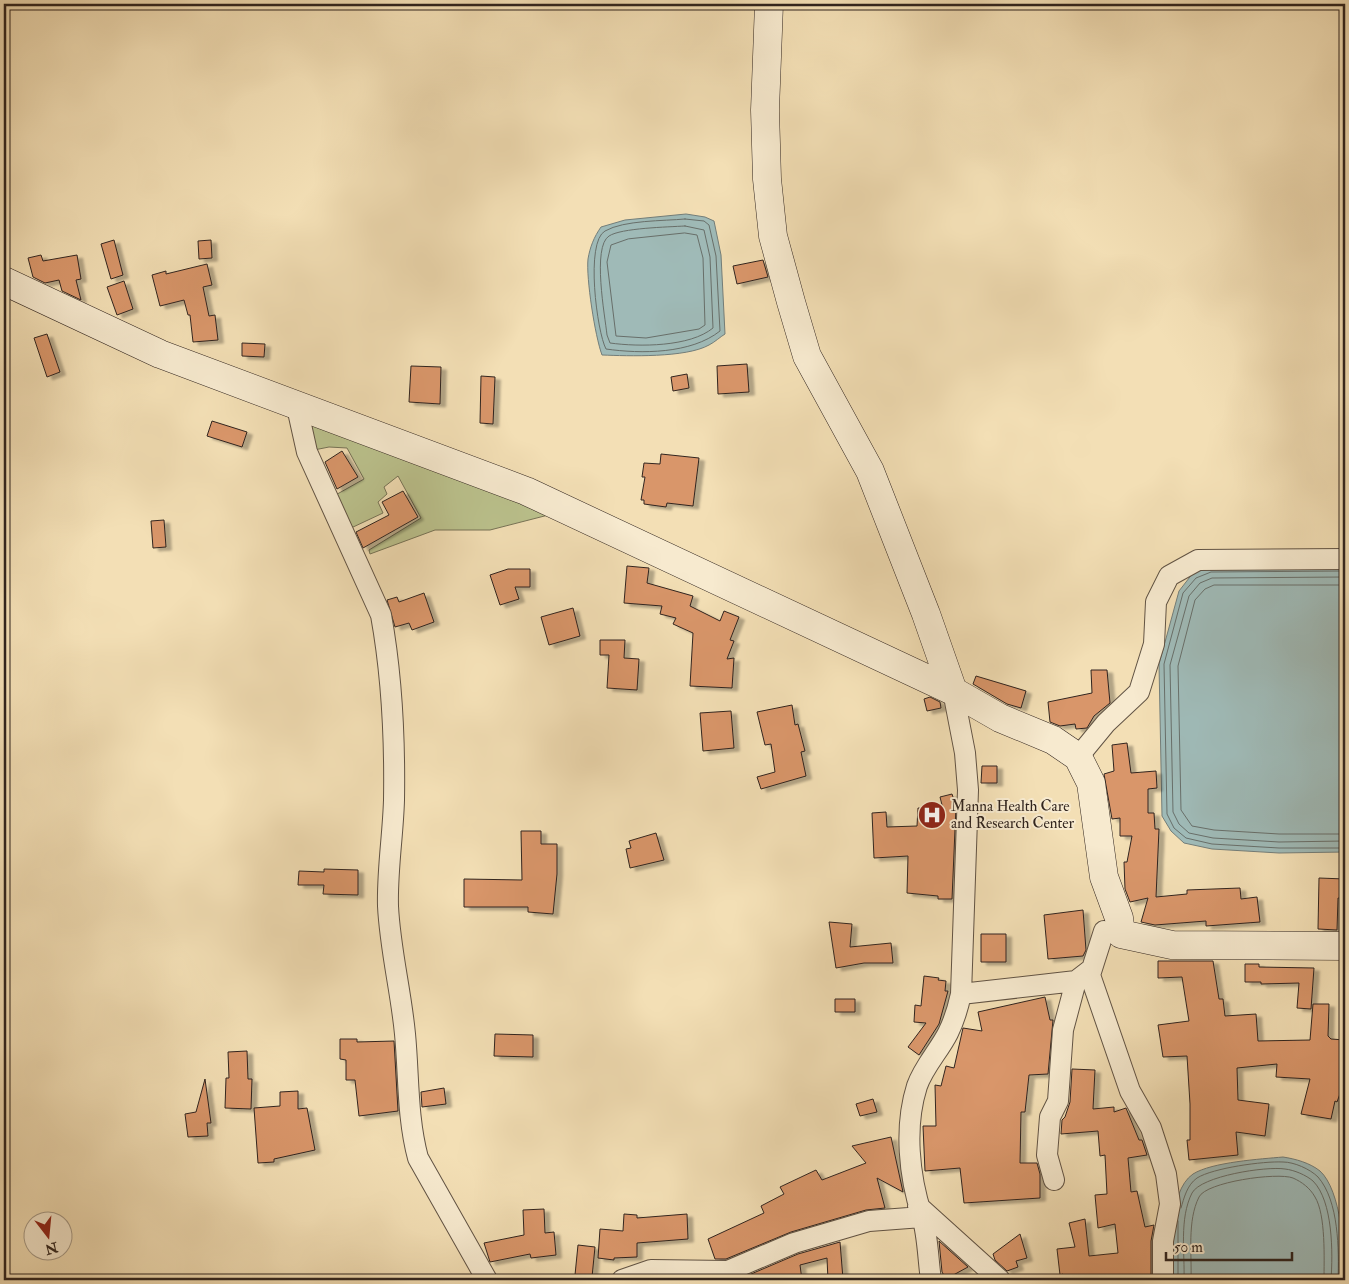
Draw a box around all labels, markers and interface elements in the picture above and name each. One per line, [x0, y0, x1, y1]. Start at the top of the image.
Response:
place label: Manna Health Care and Research Center [951, 797, 1075, 833]
hospital icon: Manna Health Care and Research Center [917, 800, 947, 830]
north arrow [22, 1212, 72, 1262]
scale bar [1166, 1229, 1293, 1261]
text: N [43, 1238, 61, 1258]
text: 50 m [1174, 1238, 1203, 1257]

